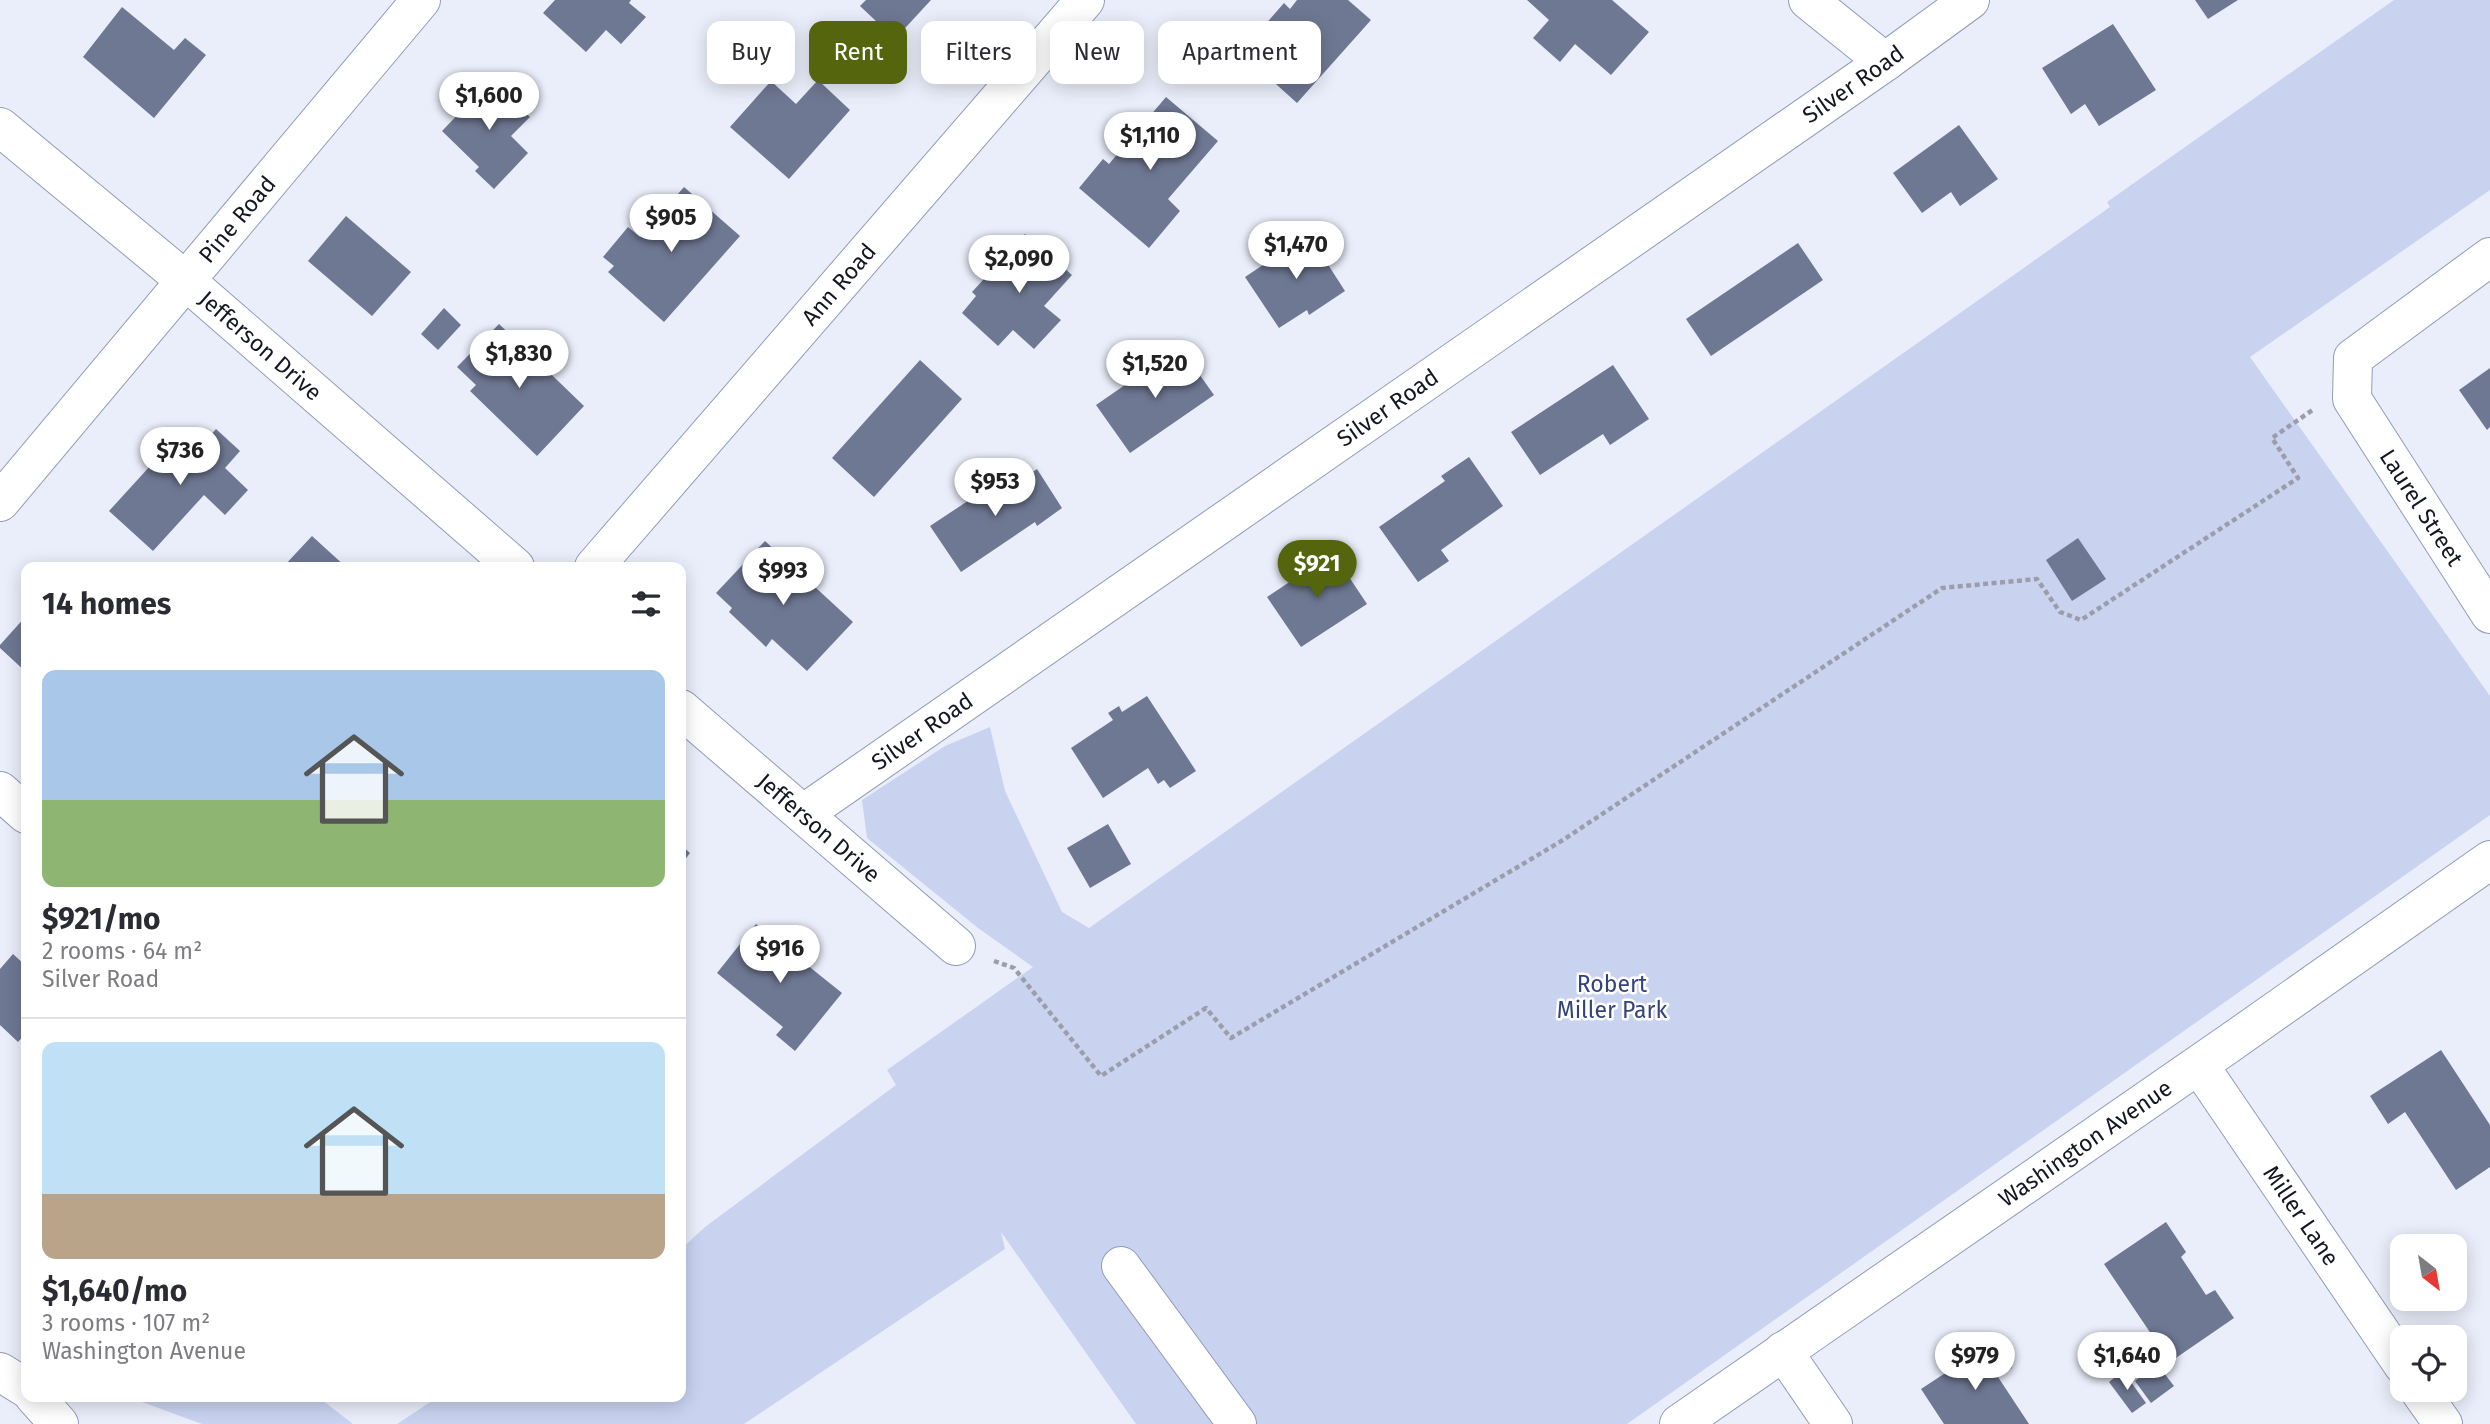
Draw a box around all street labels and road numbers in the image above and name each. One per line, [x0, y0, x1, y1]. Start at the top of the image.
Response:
street label: Silver Road [1797, 39, 1909, 129]
street label: Pine Road [193, 170, 282, 269]
street label: Ann Road [796, 238, 882, 331]
street label: Jefferson Drive [193, 285, 328, 407]
street label: Silver Road [1331, 363, 1444, 453]
street label: Laurel Street [2374, 444, 2470, 572]
street label: Silver Road [866, 686, 978, 776]
street label: Jefferson Drive [752, 767, 886, 889]
street label: Washington Avenue [1993, 1073, 2177, 1213]
street label: Miller Lane [2257, 1160, 2345, 1271]

